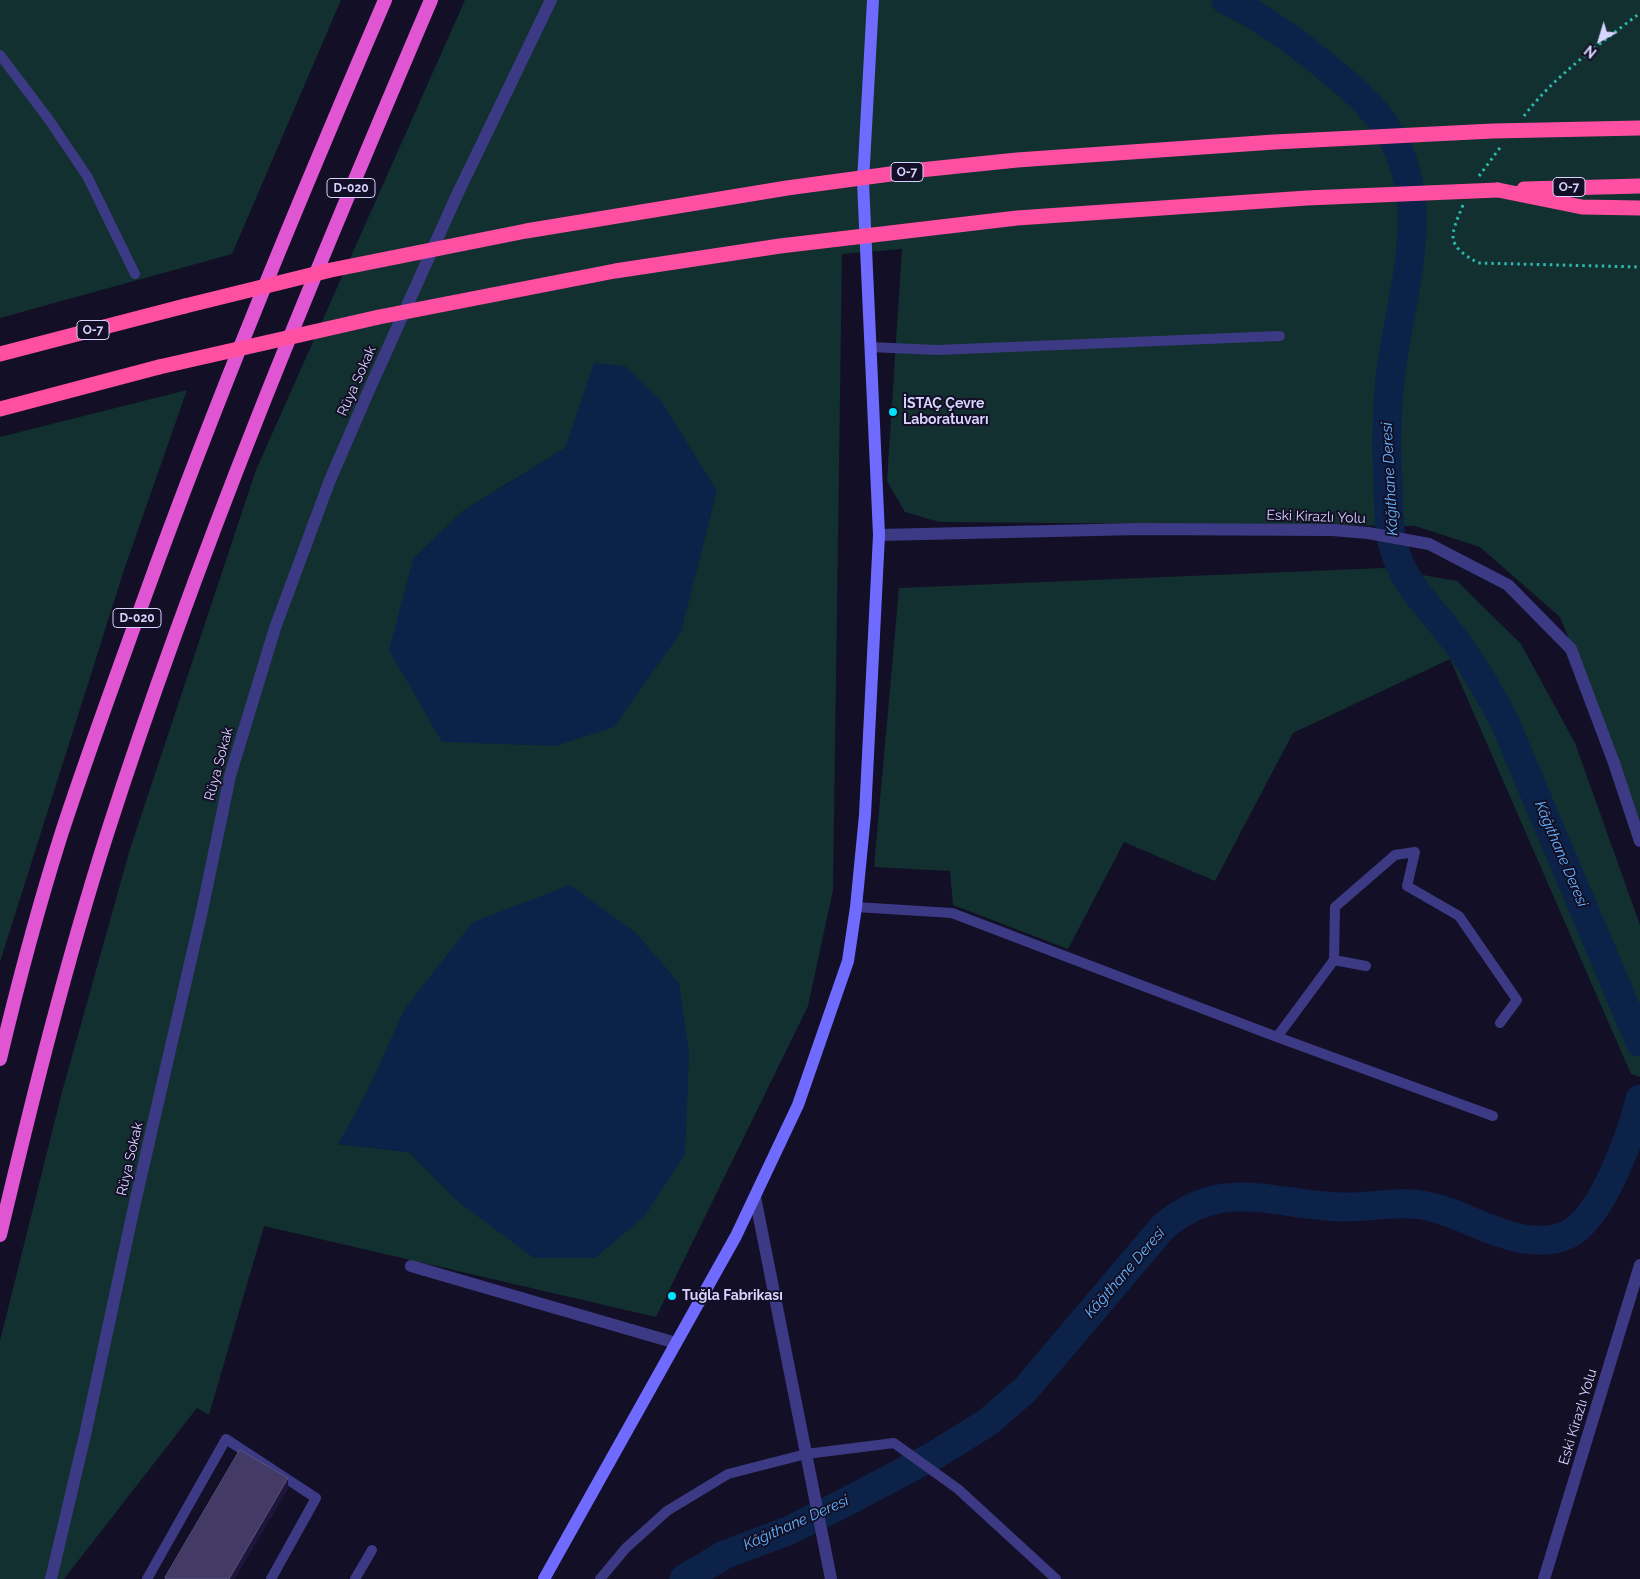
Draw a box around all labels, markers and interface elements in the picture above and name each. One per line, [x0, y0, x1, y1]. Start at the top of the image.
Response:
north arrow [1575, 15, 1625, 65]
text: N [1581, 42, 1600, 61]
road number: O-7 [891, 162, 923, 182]
road number: D-020 [327, 178, 375, 198]
road number: O-7 [1553, 178, 1585, 196]
road number: O-7 [77, 320, 109, 340]
street label: Rüya Sokak [334, 343, 380, 419]
place label: İSTAÇ Çevre Laboratuvarı [903, 396, 988, 428]
marker: İSTAÇ Çevre Laboratuvarı [887, 406, 899, 418]
water label: Kâğıthane Deresi [1378, 422, 1402, 536]
street label: Eski Kirazlı Yolu [1266, 507, 1366, 527]
road number: D-020 [113, 608, 161, 628]
street label: Rüya Sokak [201, 725, 237, 803]
water label: Kâğıthane Deresi [1531, 798, 1591, 910]
street label: Rüya Sokak [113, 1120, 147, 1198]
water label: Kâğıthane Deresi [1081, 1224, 1169, 1322]
place label: Tuğla Fabrikası [682, 1288, 783, 1304]
marker: Tuğla Fabrikası [666, 1290, 678, 1302]
street label: Eski Kirazlı Yolu [1555, 1367, 1601, 1467]
water label: Kâğıthane Deresi [740, 1492, 852, 1554]

